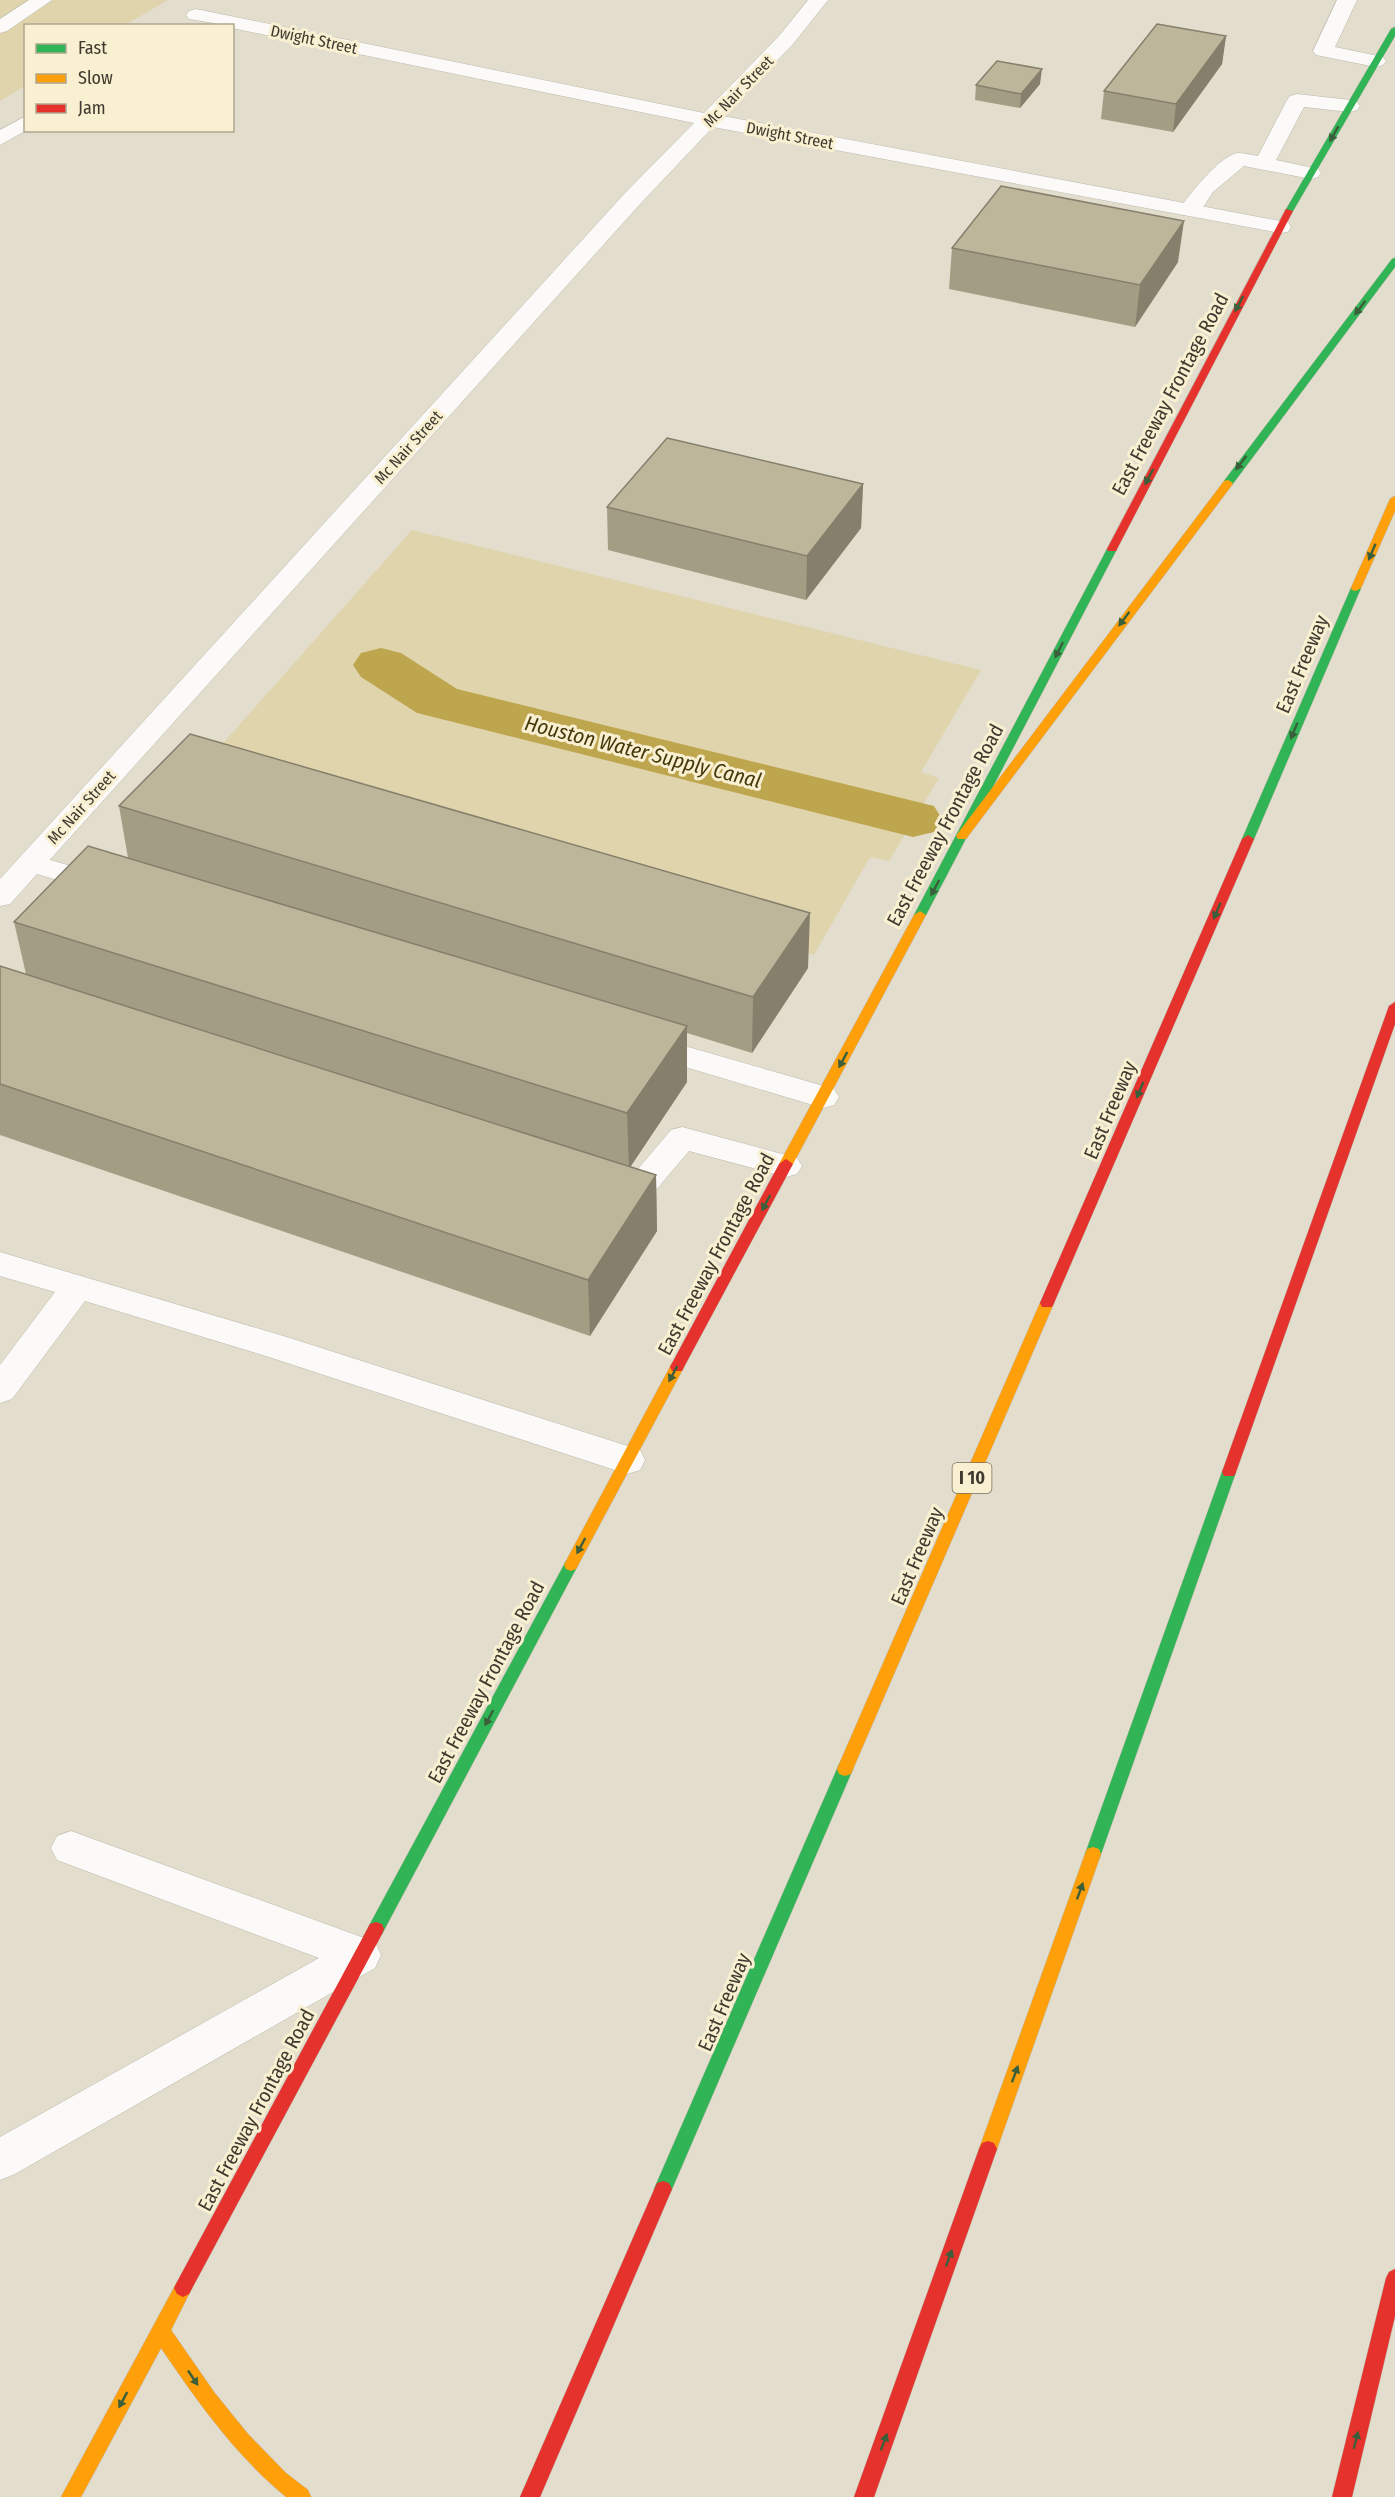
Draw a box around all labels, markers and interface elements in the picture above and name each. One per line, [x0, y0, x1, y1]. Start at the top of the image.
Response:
street label: Dwight Street [269, 21, 360, 58]
legend [24, 24, 234, 132]
text: Fast [78, 37, 107, 59]
street label: Mc Nair Street [699, 51, 778, 131]
text: Slow [78, 67, 113, 89]
text: Jam [78, 97, 106, 119]
street label: Dwight Street [745, 118, 836, 153]
one-way arrow [1328, 126, 1339, 142]
street label: East Freeway Frontage Road [1106, 289, 1234, 499]
one-way arrow [1234, 296, 1244, 313]
one-way arrow [1353, 300, 1366, 316]
street label: Mc Nair Street [370, 406, 447, 488]
one-way arrow [1235, 455, 1248, 471]
one-way arrow [1144, 469, 1154, 486]
one-way arrow [1367, 544, 1377, 562]
one-way arrow [1118, 611, 1131, 627]
street label: East Freeway [1271, 611, 1333, 717]
one-way arrow [1054, 642, 1064, 659]
water label: Houston Water Supply Canal [522, 710, 764, 794]
street label: East Freeway Frontage Road [881, 720, 1009, 930]
one-way arrow [1290, 723, 1299, 740]
street label: Mc Nair Street [43, 766, 120, 848]
one-way arrow [930, 880, 940, 897]
one-way arrow [1212, 902, 1222, 920]
one-way arrow [838, 1052, 848, 1069]
street label: East Freeway [1079, 1057, 1141, 1163]
one-way arrow [1135, 1081, 1145, 1099]
street label: East Freeway Frontage Road [652, 1149, 780, 1359]
one-way arrow [761, 1195, 771, 1212]
one-way arrow [668, 1366, 678, 1383]
road number: I 10 [952, 1463, 992, 1493]
street label: East Freeway [886, 1503, 948, 1609]
one-way arrow [576, 1538, 586, 1555]
street label: East Freeway Frontage Road [422, 1577, 550, 1787]
one-way arrow [484, 1710, 494, 1727]
one-way arrow [1076, 1882, 1086, 1900]
street label: East Freeway [693, 1949, 755, 2055]
street label: East Freeway Frontage Road [192, 2005, 320, 2215]
one-way arrow [1010, 2065, 1020, 2083]
one-way arrow [945, 2249, 955, 2267]
one-way arrow [187, 2370, 199, 2386]
one-way arrow [118, 2392, 128, 2409]
one-way arrow [1351, 2431, 1361, 2449]
one-way arrow [879, 2433, 889, 2451]

